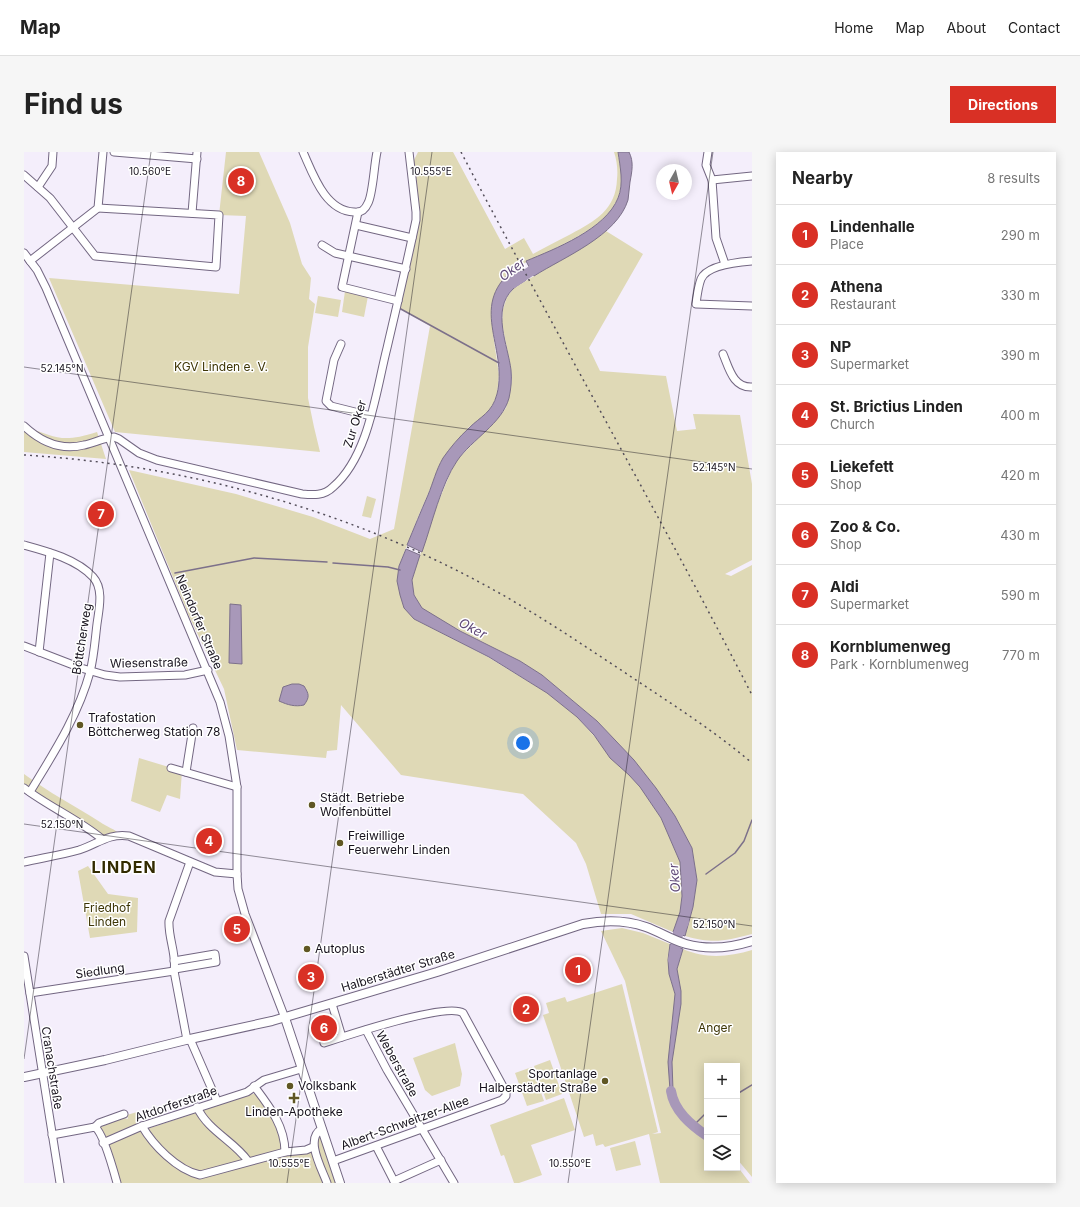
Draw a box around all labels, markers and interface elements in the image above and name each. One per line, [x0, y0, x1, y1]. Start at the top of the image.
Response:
text: Map [20, 16, 61, 39]
text: Home [834, 19, 873, 36]
text: Map [895, 19, 925, 36]
text: About [947, 19, 986, 36]
text: Contact [1008, 19, 1060, 36]
button: Directions [950, 86, 1056, 123]
text: Find us [24, 87, 123, 121]
north arrow [656, 164, 692, 200]
text: 10.560°E [129, 165, 171, 177]
text: 10.555°E [410, 165, 452, 177]
pin: 8 [228, 166, 254, 196]
text: Nearby [792, 168, 853, 188]
text: 8 results [987, 170, 1040, 186]
text: Lindenhalle [830, 217, 915, 236]
text: 1 [802, 227, 808, 243]
text: 290 m [1001, 227, 1040, 243]
text: Place [830, 236, 864, 252]
water label: Oker [496, 253, 529, 284]
text: Athena [830, 277, 883, 296]
text: 2 [801, 287, 809, 303]
text: 330 m [1001, 287, 1040, 303]
text: Restaurant [830, 296, 896, 312]
text: NP [830, 337, 851, 356]
text: 3 [801, 347, 809, 363]
text: 390 m [1001, 347, 1040, 363]
text: Supermarket [830, 356, 909, 372]
park label: KGV Linden e. V. [174, 359, 268, 374]
text: 52.145°N [41, 362, 83, 374]
text: St. Brictius Linden [830, 397, 963, 416]
street label: Zur Oker [340, 398, 369, 450]
text: 4 [801, 407, 809, 423]
text: 400 m [1000, 407, 1040, 423]
text: Church [830, 416, 875, 432]
text: Liekefett [830, 457, 894, 476]
text: 52.145°N [693, 461, 735, 473]
text: 5 [801, 467, 809, 483]
text: 420 m [1000, 467, 1040, 483]
text: Shop [830, 476, 862, 492]
pin: 7 [88, 499, 114, 529]
text: Zoo & Co. [830, 517, 901, 536]
text: 6 [801, 527, 809, 543]
text: 430 m [1000, 527, 1040, 543]
text: Shop [830, 536, 862, 552]
street label: Neindorfer Straße [173, 572, 226, 671]
text: Aldi [830, 577, 859, 596]
text: 7 [801, 587, 809, 603]
text: 590 m [1001, 587, 1040, 603]
text: Supermarket [830, 596, 909, 612]
street label: Böttcherweg [68, 602, 95, 676]
water label: Oker [456, 614, 491, 642]
text: Kornblumenweg [830, 637, 951, 656]
text: 8 [801, 647, 809, 663]
text: 770 m [1002, 647, 1040, 663]
street label: Wiesenstraße [110, 654, 188, 671]
text: Park · Kornblumenweg [830, 656, 969, 672]
place label: Trafostation Böttcherweg Station 78 [88, 710, 220, 739]
marker: Trafostation Böttcherweg Station 78 [75, 720, 85, 730]
your location [513, 733, 533, 753]
place label: Städt. Betriebe Wolfenbüttel [320, 790, 404, 819]
marker: Städt. Betriebe Wolfenbüttel [307, 800, 317, 810]
text: 52.150°N [41, 818, 83, 830]
pin: 4 [196, 826, 222, 856]
place label: Freiwillige Feuerwehr Linden [348, 828, 450, 857]
marker: Freiwillige Feuerwehr Linden [335, 838, 345, 848]
district label: LINDEN [91, 857, 157, 877]
water label: Oker [665, 862, 683, 893]
park label: Friedhof Linden [83, 900, 131, 929]
pin: 5 [224, 914, 250, 944]
text: 52.150°N [693, 918, 735, 930]
place label: Autoplus [315, 941, 365, 956]
marker: Autoplus [302, 944, 312, 954]
street label: Halberstädter Straße [339, 946, 456, 995]
pin: 1 [565, 955, 591, 985]
street label: Siedlung [74, 960, 125, 981]
pin: 3 [298, 962, 324, 992]
pin: 2 [513, 994, 539, 1024]
pin: 6 [311, 1013, 337, 1043]
park label: Anger [698, 1020, 733, 1035]
street label: Cranachstraße [39, 1025, 66, 1110]
street label: Weberstraße [373, 1028, 422, 1099]
map controls [704, 1063, 740, 1171]
button: + [704, 1063, 740, 1099]
place label: Sportanlage Halberstädter Straße [479, 1066, 597, 1095]
marker: Sportanlage Halberstädter Straße [600, 1076, 610, 1086]
place label: Volksbank [298, 1078, 357, 1093]
marker: Volksbank [285, 1081, 295, 1091]
street label: Altdorferstraße [133, 1082, 219, 1125]
street label: Albert-Schweitzer-Allee [339, 1092, 471, 1153]
marker: Linden-Apotheke [289, 1093, 299, 1103]
button: − [704, 1099, 740, 1135]
place label: Linden-Apotheke [245, 1104, 343, 1119]
button: layers [704, 1135, 740, 1171]
text: 10.555°E [268, 1157, 310, 1169]
text: 10.550°E [549, 1157, 591, 1169]

